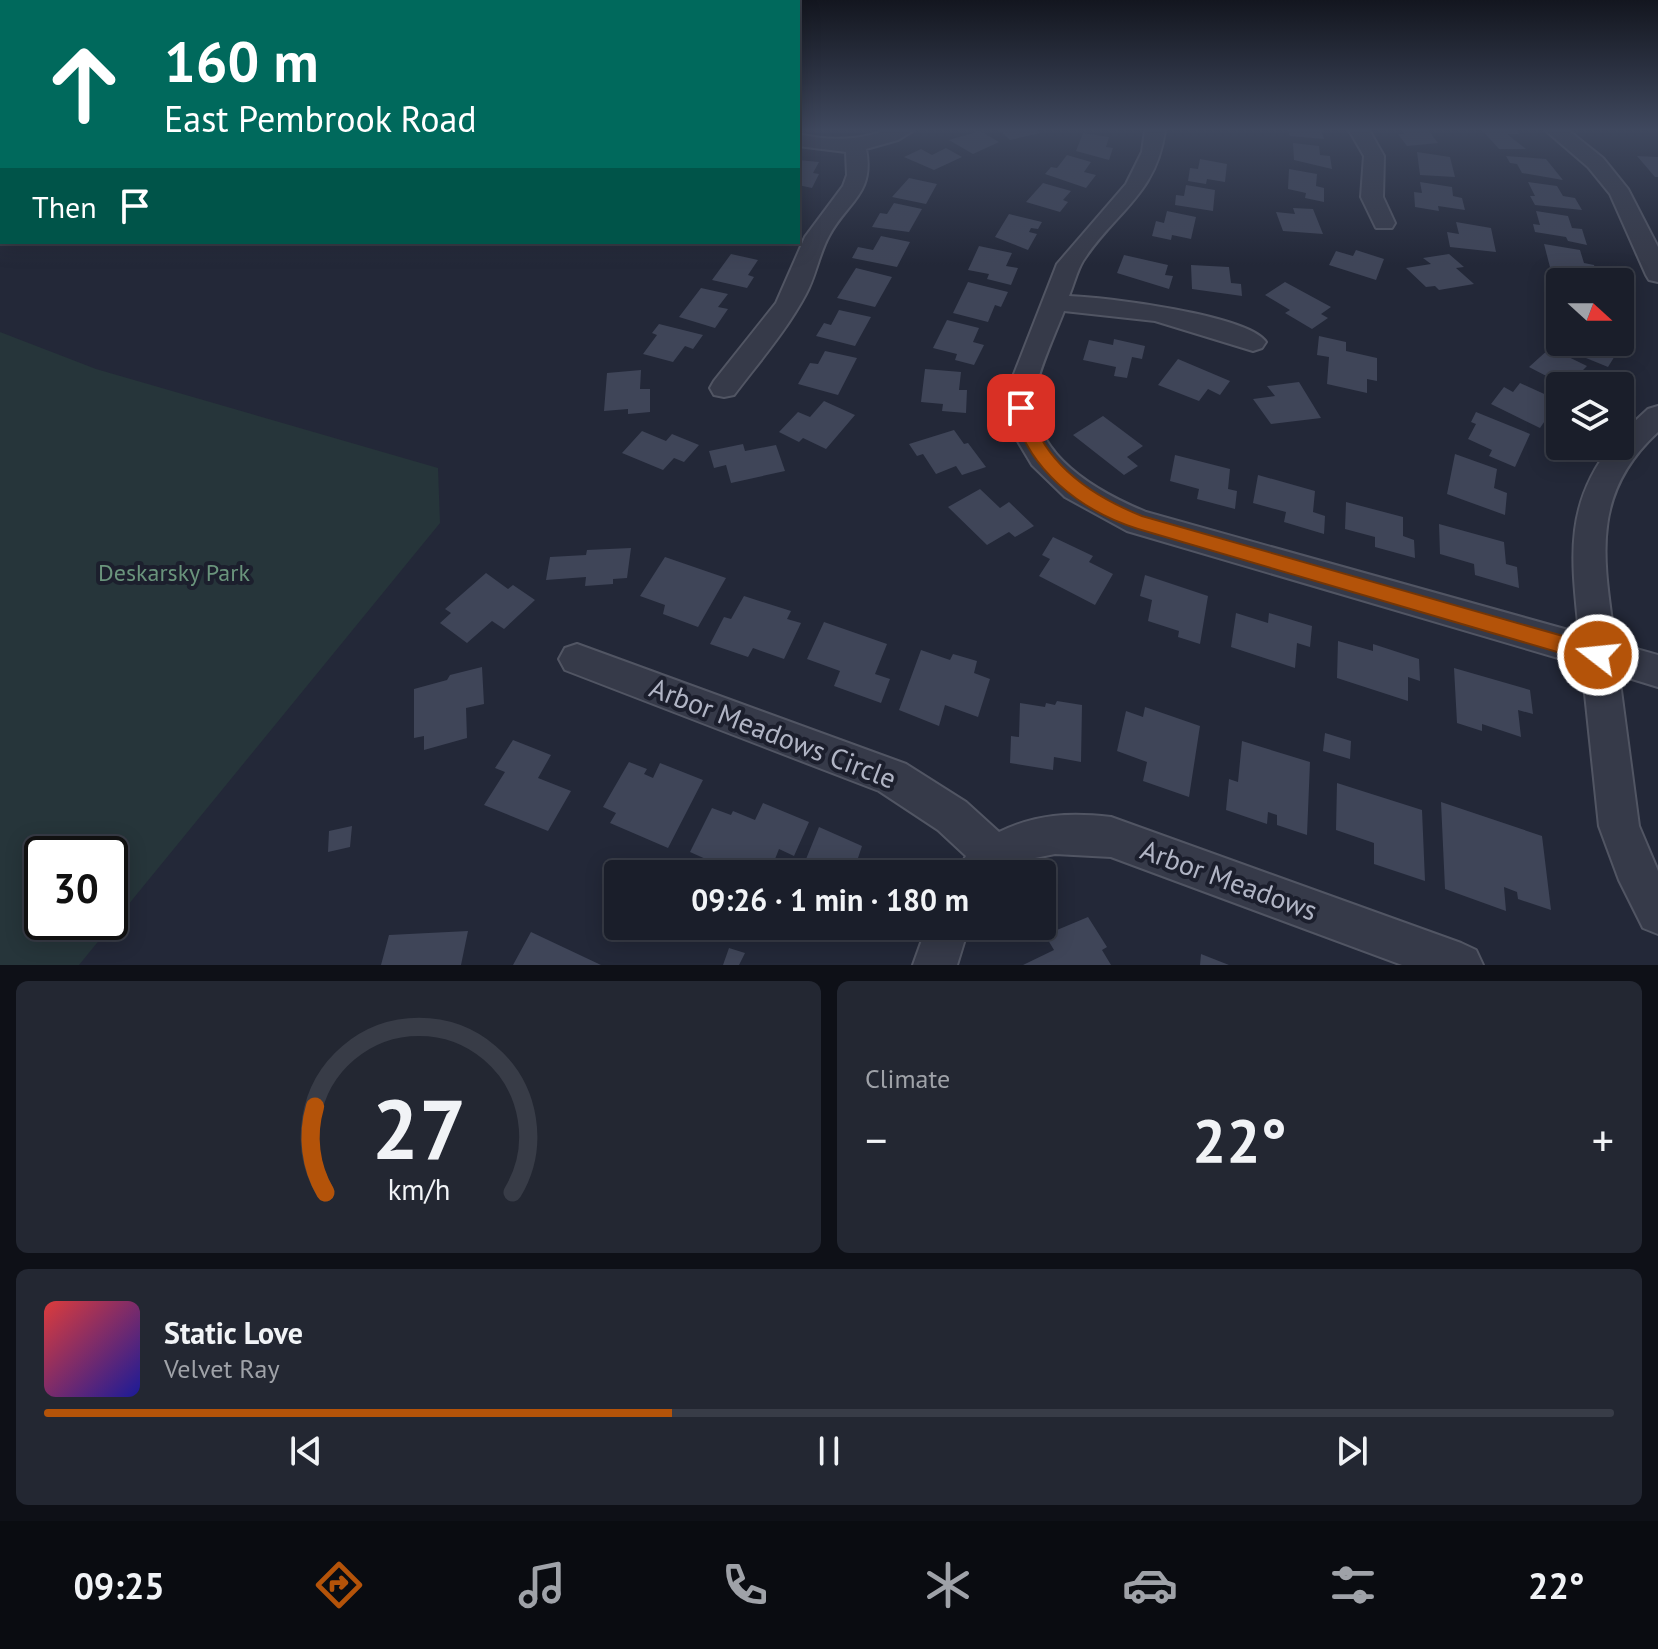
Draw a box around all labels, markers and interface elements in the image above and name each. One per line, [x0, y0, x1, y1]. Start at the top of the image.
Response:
text: 160 m [164, 25, 319, 97]
icon: ahead [32, 32, 136, 136]
text: East Pembrook Road [164, 95, 477, 142]
icon: arrive [113, 184, 157, 228]
text: Then [32, 187, 97, 226]
north arrow [1546, 268, 1634, 356]
map controls [1546, 268, 1634, 460]
button: layers [1546, 372, 1634, 460]
pin [987, 374, 1055, 442]
icon: arrive [999, 386, 1043, 430]
park label: Deskarsky Park [98, 557, 250, 588]
position arrow [1556, 613, 1640, 697]
street label: Arbor Meadows Circle [645, 669, 902, 797]
street label: Arbor Meadows [1136, 830, 1323, 929]
speed limit sign: 30 [24, 836, 128, 940]
text: 09:26 · 1 min · 180 m [691, 880, 969, 919]
text: Climate [865, 1062, 950, 1095]
text: 27 [371, 1074, 466, 1182]
text: 22° [1192, 1101, 1287, 1179]
text: − [865, 1111, 887, 1168]
text: + [1592, 1111, 1614, 1168]
text: km/h [387, 1171, 450, 1208]
text: Static Love [164, 1313, 303, 1352]
text: Velvet Ray [164, 1352, 280, 1385]
icon: previous [284, 1429, 328, 1473]
icon: pause [807, 1429, 851, 1473]
icon: next [1330, 1429, 1374, 1473]
icon: directions [311, 1557, 367, 1613]
icon: music [514, 1557, 570, 1613]
icon: phone [717, 1557, 773, 1613]
icon: climate [920, 1557, 976, 1613]
icon: car [1122, 1557, 1178, 1613]
icon: filters [1325, 1557, 1381, 1613]
text: 09:25 [73, 1562, 165, 1609]
text: 22° [1528, 1562, 1585, 1609]

